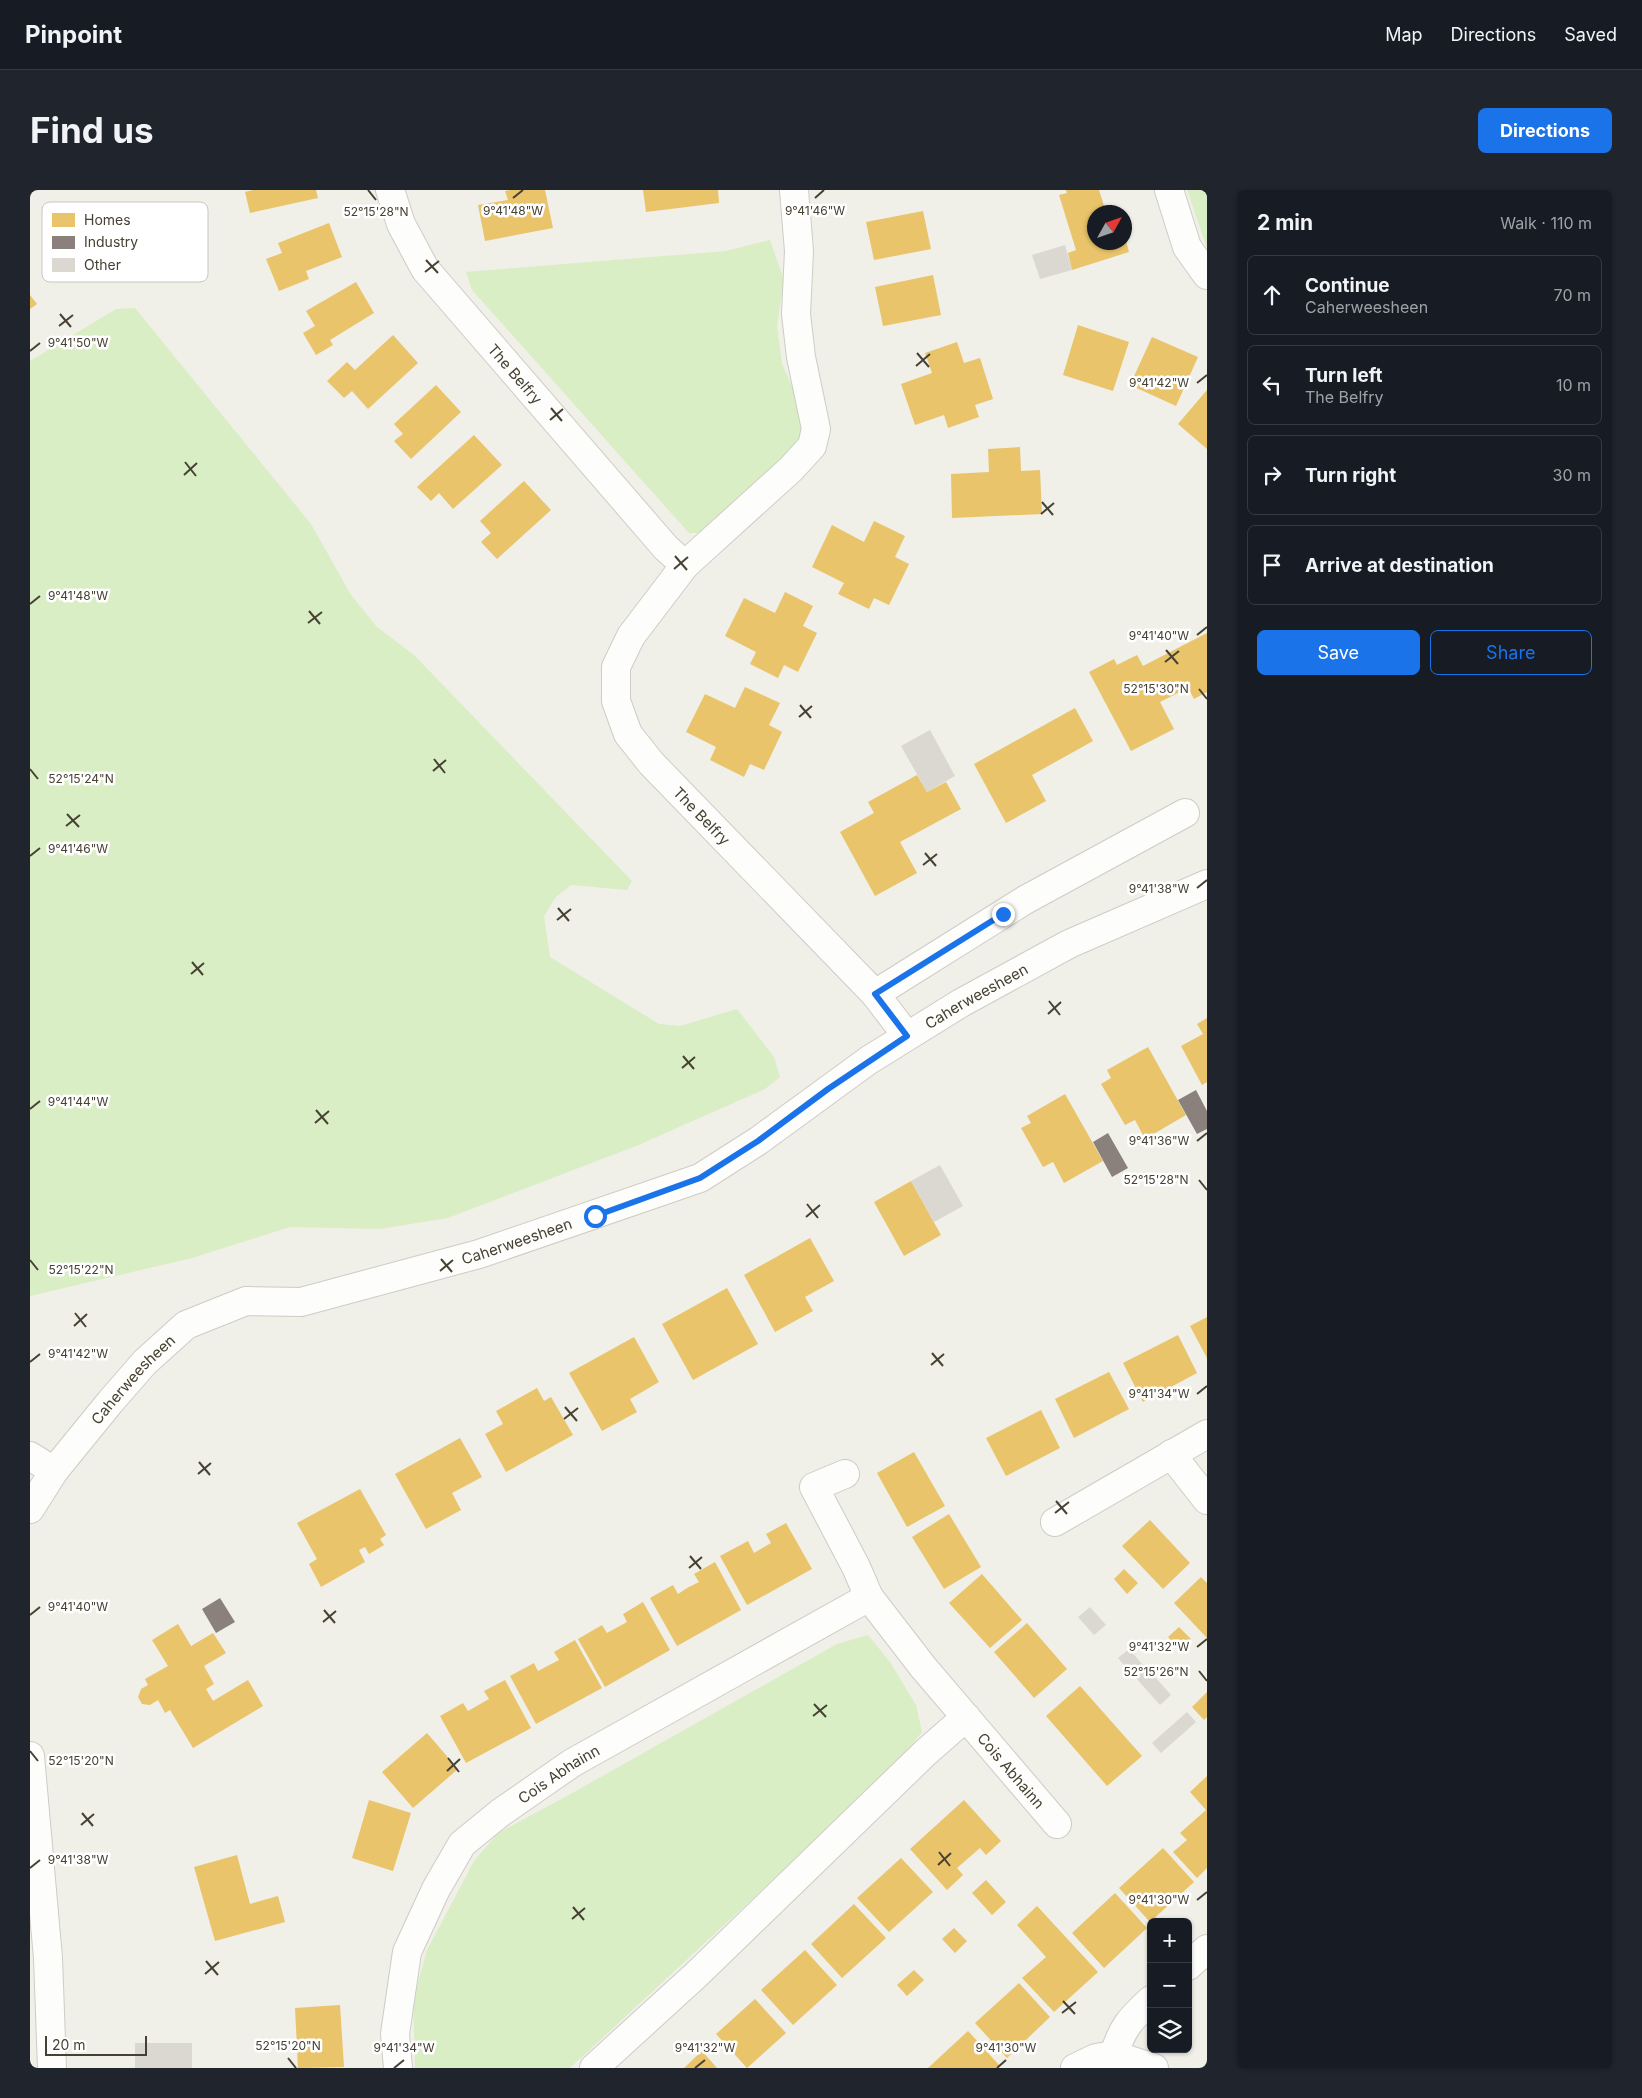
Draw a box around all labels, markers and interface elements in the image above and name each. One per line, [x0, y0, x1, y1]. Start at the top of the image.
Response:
text: Pinpoint [25, 20, 122, 49]
text: Map [1385, 24, 1423, 45]
text: Directions [1451, 24, 1536, 45]
text: Saved [1564, 24, 1617, 45]
button: Directions [1478, 108, 1612, 153]
text: Find us [30, 109, 154, 151]
legend [42, 202, 208, 282]
text: 9°41'48"W [483, 203, 543, 218]
text: 9°41'46"W [785, 203, 845, 218]
text: 52°15'28"N [343, 204, 409, 219]
north arrow [1087, 205, 1132, 250]
text: 2 min [1257, 210, 1313, 235]
text: Homes [84, 211, 131, 228]
text: Walk · 110 m [1500, 213, 1592, 233]
text: Industry [84, 233, 138, 250]
text: Other [84, 256, 121, 273]
text: Continue [1305, 274, 1390, 297]
icon: ahead [1258, 281, 1286, 309]
text: 70 m [1554, 285, 1591, 305]
text: Caherweesheen [1305, 297, 1428, 317]
text: 9°41'50"W [48, 335, 108, 350]
street label: The Belfry [484, 340, 547, 408]
text: Turn left [1305, 364, 1383, 387]
icon: left [1258, 371, 1286, 399]
text: 9°41'42"W [1129, 375, 1189, 390]
text: 10 m [1556, 375, 1591, 395]
text: The Belfry [1305, 387, 1383, 407]
icon: right [1258, 461, 1286, 489]
text: Turn right [1305, 464, 1396, 487]
text: 30 m [1553, 465, 1591, 485]
icon: arrive [1258, 551, 1286, 579]
text: Arrive at destination [1305, 554, 1494, 577]
text: 9°41'48"W [48, 588, 108, 603]
text: 9°41'40"W [1129, 628, 1189, 643]
button: Save [1257, 630, 1420, 675]
button: Share [1430, 630, 1592, 675]
text: 52°15'30"N [1123, 681, 1189, 696]
text: 52°15'24"N [48, 771, 114, 786]
street label: The Belfry [670, 783, 735, 849]
text: 9°41'46"W [48, 841, 108, 856]
text: 9°41'38"W [1129, 881, 1189, 896]
route end [992, 903, 1015, 926]
street label: Caherweesheen [921, 959, 1031, 1033]
text: 9°41'44"W [48, 1094, 108, 1109]
text: 9°41'36"W [1129, 1133, 1189, 1148]
text: 52°15'28"N [1123, 1172, 1189, 1187]
route start [584, 1205, 607, 1228]
street label: Caherweesheen [459, 1213, 574, 1268]
text: 52°15'22"N [48, 1262, 114, 1277]
street label: Caherweesheen [87, 1330, 179, 1428]
text: 9°41'42"W [48, 1346, 108, 1361]
text: 9°41'34"W [1129, 1386, 1190, 1401]
text: 9°41'40"W [48, 1599, 108, 1614]
text: 9°41'32"W [1129, 1639, 1189, 1654]
text: 52°15'26"N [1123, 1664, 1189, 1679]
street label: Cois Abhainn [974, 1728, 1049, 1812]
street label: Cois Abhainn [514, 1740, 603, 1807]
text: 52°15'20"N [48, 1753, 114, 1768]
text: 9°41'38"W [48, 1852, 108, 1867]
text: 9°41'30"W [1129, 1892, 1190, 1907]
map controls [1147, 1918, 1192, 2053]
button: + [1147, 1918, 1192, 1963]
button: − [1147, 1963, 1192, 2008]
button: layers [1147, 2008, 1192, 2053]
scale bar [45, 2033, 148, 2056]
text: 20 m [52, 2036, 86, 2053]
text: 52°15'20"N [255, 2038, 321, 2053]
text: 9°41'34"W [374, 2040, 435, 2055]
text: 9°41'32"W [675, 2040, 735, 2055]
text: 9°41'30"W [976, 2040, 1037, 2055]

